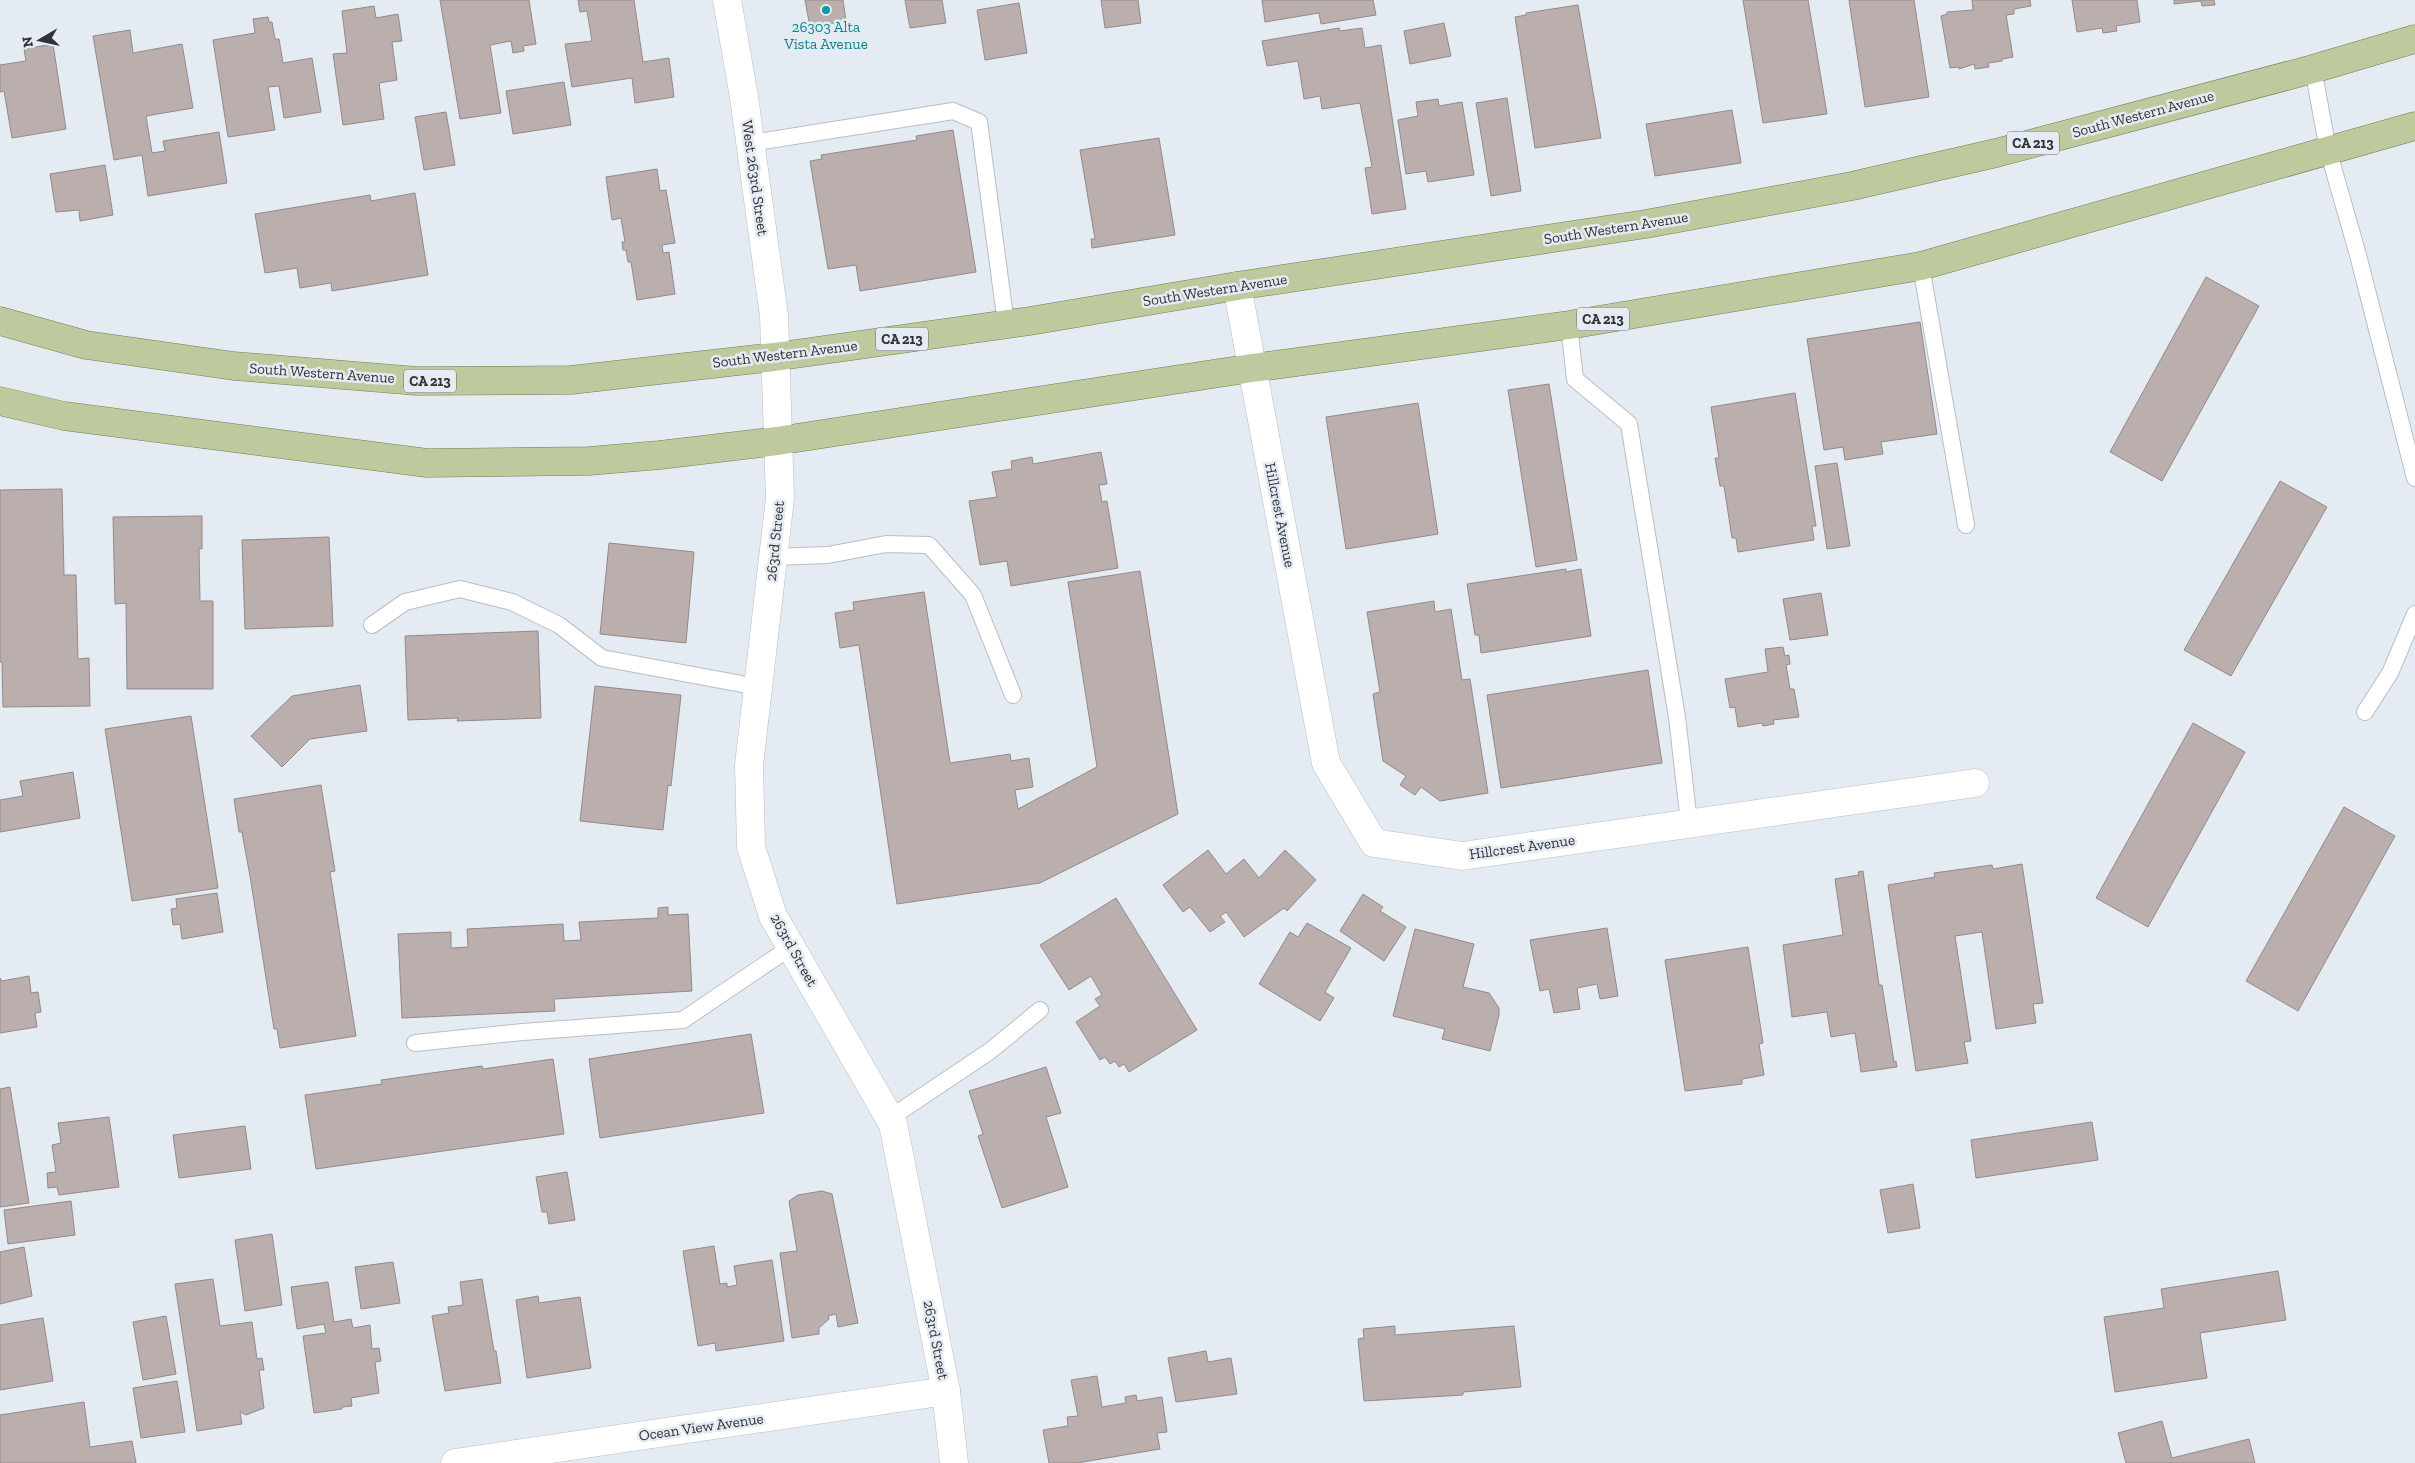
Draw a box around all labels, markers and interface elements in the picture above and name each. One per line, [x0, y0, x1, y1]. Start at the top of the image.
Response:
marker: 26303 Alta Vista Avenue [820, 4, 832, 16]
north arrow [15, 15, 65, 65]
place label: 26303 Alta Vista Avenue [783, 18, 868, 53]
text: N [18, 35, 37, 49]
street label: South Western Avenue [2070, 86, 2216, 142]
street label: West 263rd Street [738, 119, 772, 237]
road number: CA 213 [2007, 132, 2059, 154]
street label: South Western Avenue [1543, 208, 1689, 248]
street label: South Western Avenue [1142, 270, 1288, 310]
road number: CA 213 [1577, 308, 1629, 330]
road number: CA 213 [876, 328, 928, 350]
street label: South Western Avenue [712, 336, 858, 372]
street label: South Western Avenue [249, 359, 395, 387]
road number: CA 213 [404, 370, 456, 392]
street label: Hillcrest Avenue [1261, 461, 1299, 569]
street label: 263rd Street [762, 500, 788, 582]
street label: Hillcrest Avenue [1468, 831, 1576, 863]
street label: 263rd Street [767, 910, 822, 990]
street label: 263rd Street [919, 1299, 953, 1382]
street label: Ocean View Avenue [637, 1409, 765, 1445]

